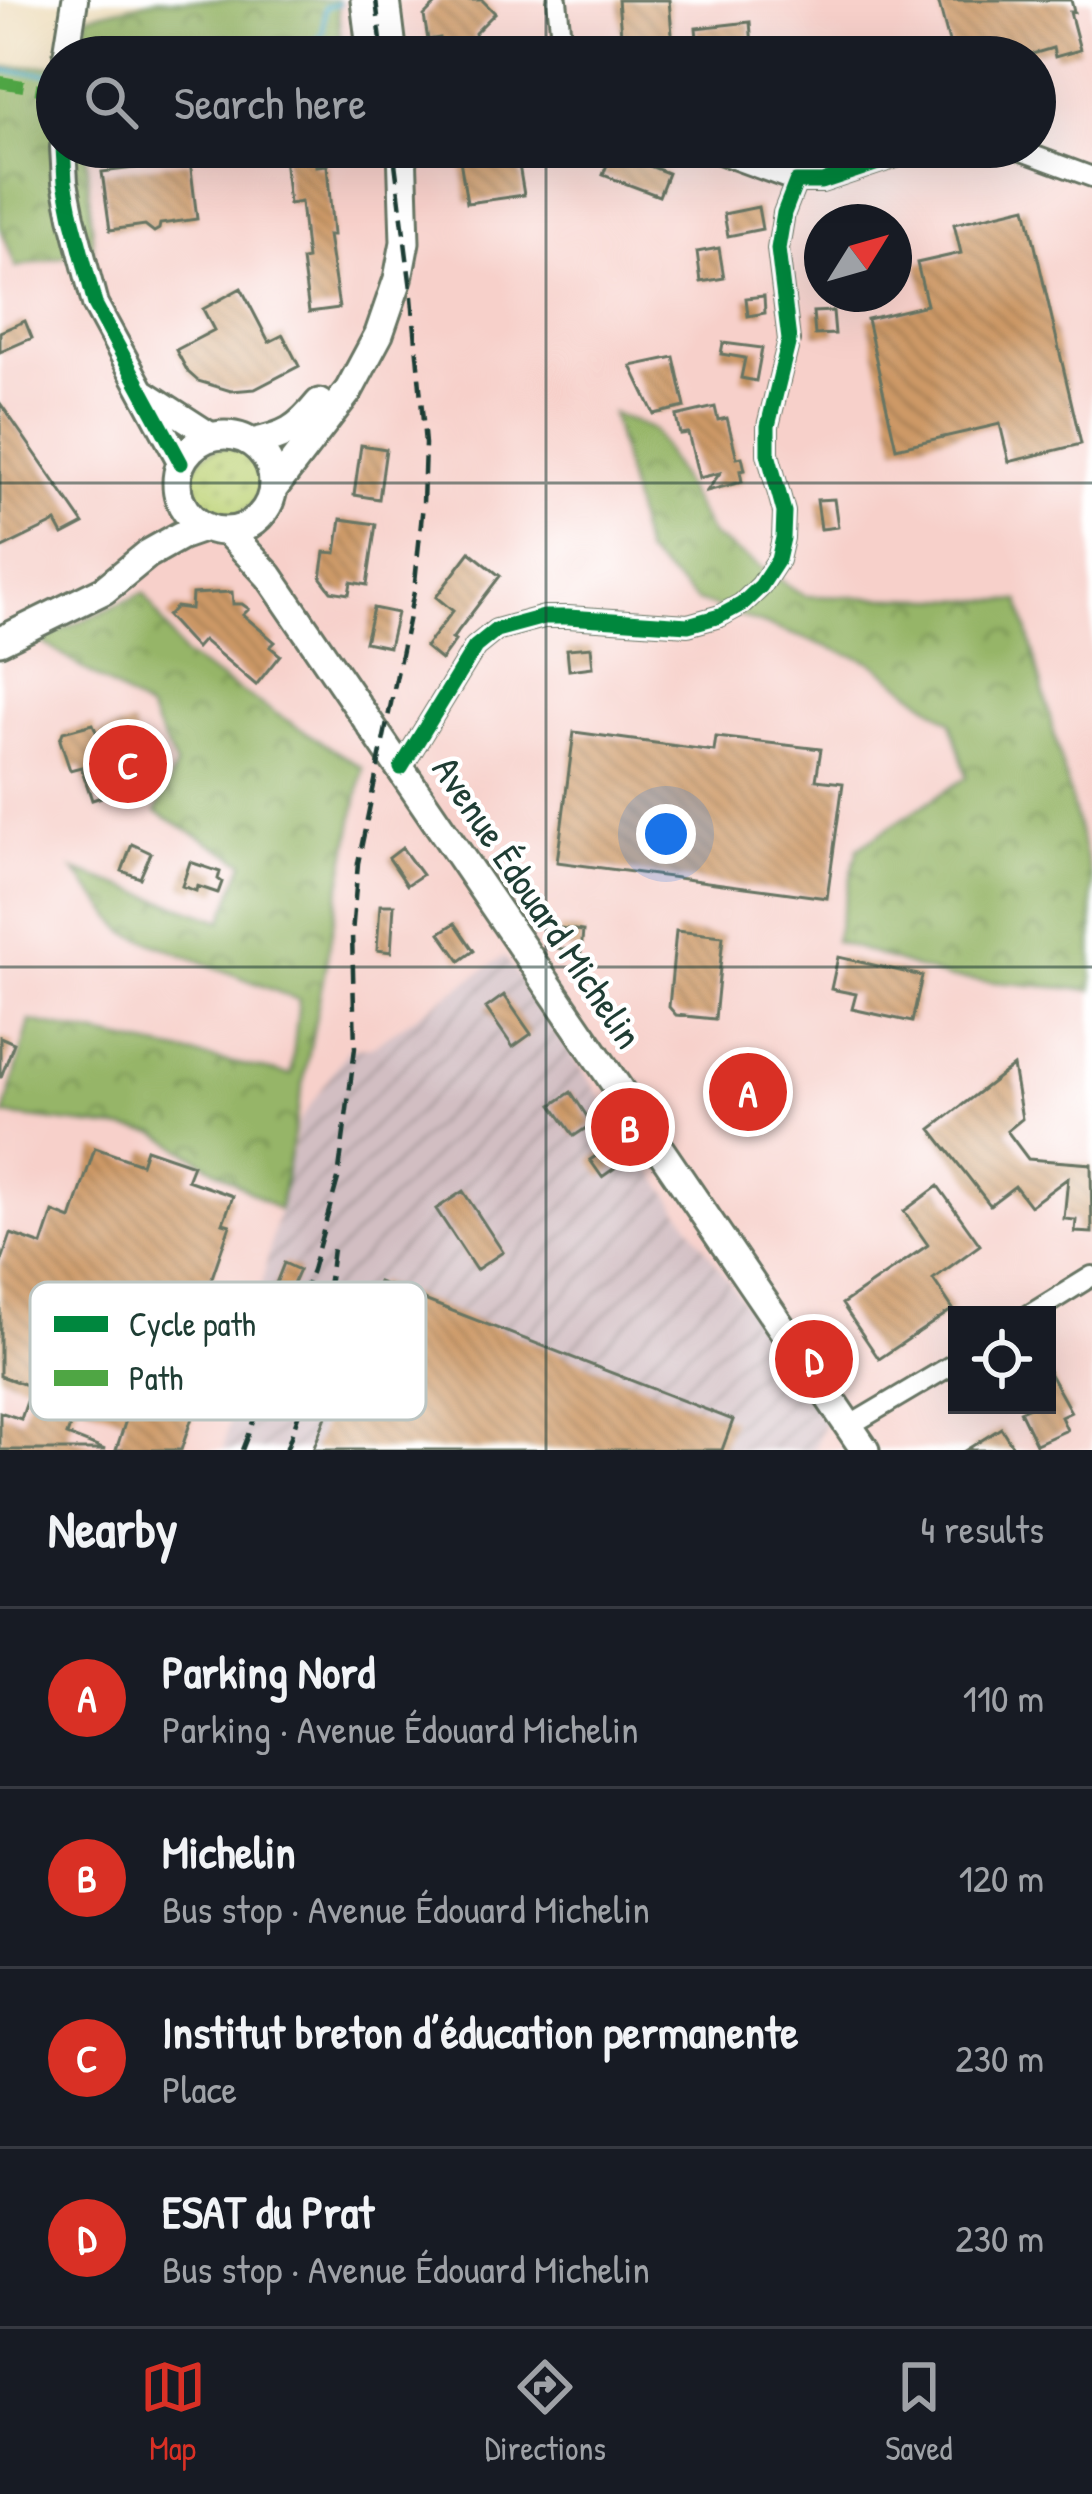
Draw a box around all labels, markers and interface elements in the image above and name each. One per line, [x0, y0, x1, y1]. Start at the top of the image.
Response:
search box [36, 36, 1056, 168]
icon: search [78, 69, 144, 135]
text: Search here [174, 72, 366, 133]
north arrow [804, 204, 912, 312]
pin: C [89, 719, 167, 809]
street label: Avenue Édouard Michelin [421, 745, 656, 1058]
your location [636, 804, 696, 864]
pin: A [709, 1047, 787, 1137]
pin: B [591, 1082, 669, 1172]
legend [30, 1282, 426, 1420]
text: Cycle path [129, 1302, 256, 1347]
map controls [948, 1306, 1056, 1414]
button: locate [948, 1306, 1056, 1414]
pin: D [775, 1314, 853, 1404]
text: Path [129, 1356, 183, 1400]
text: Nearby [48, 1494, 178, 1563]
text: 4 results [920, 1502, 1044, 1555]
text: Parking Nord [162, 1641, 375, 1702]
text: A [77, 1671, 97, 1724]
text: 110 m [963, 1671, 1044, 1724]
text: Parking · Avenue Édouard Michelin [162, 1702, 639, 1755]
text: Michelin [162, 1821, 296, 1882]
text: B [77, 1851, 97, 1904]
text: 120 m [959, 1851, 1044, 1904]
text: Bus stop · Avenue Édouard Michelin [162, 1882, 650, 1935]
text: Institut breton d’éducation permanente [162, 2001, 798, 2062]
text: C [76, 2031, 98, 2084]
text: 230 m [955, 2031, 1044, 2084]
text: Place [162, 2062, 237, 2115]
text: ESAT du Prat [162, 2181, 374, 2242]
text: D [78, 2211, 96, 2264]
text: 230 m [955, 2211, 1044, 2264]
text: Bus stop · Avenue Édouard Michelin [162, 2242, 650, 2295]
tab: Map [140, 2354, 206, 2470]
tab: Directions [485, 2354, 606, 2470]
tab: Saved [885, 2354, 952, 2470]

